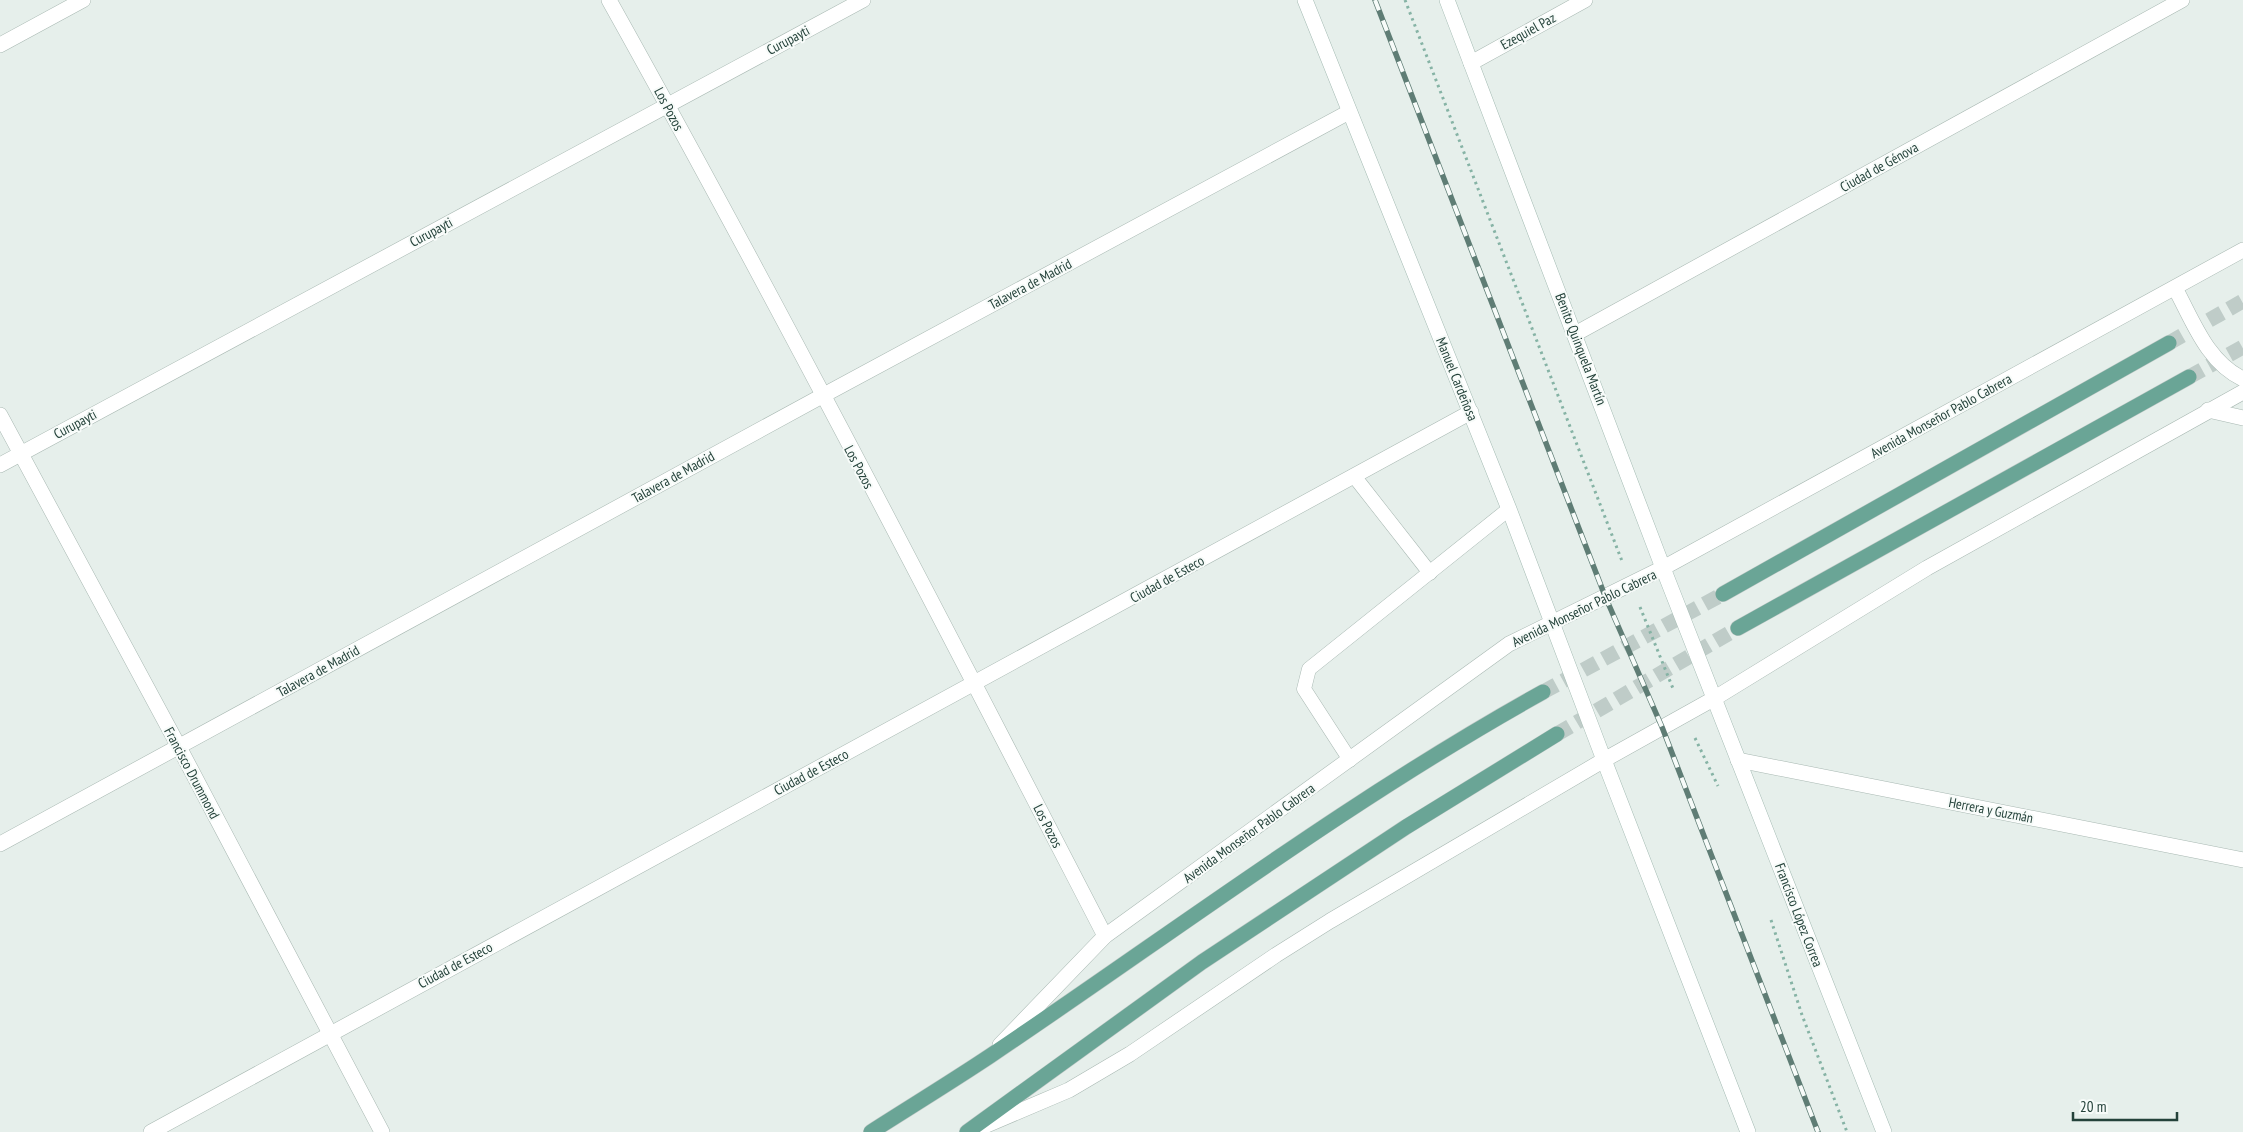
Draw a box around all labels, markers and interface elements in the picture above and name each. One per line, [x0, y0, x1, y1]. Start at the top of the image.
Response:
street label: Ezequiel Paz [1497, 9, 1559, 53]
street label: Curupayti [763, 21, 813, 59]
street label: Los Pozos [650, 84, 688, 134]
street label: Ciudad de Génova [1837, 138, 1921, 196]
street label: Curupayti [406, 213, 456, 251]
street label: Talavera de Madrid [985, 255, 1075, 313]
street label: Benito Quinquela Martín [1551, 290, 1611, 408]
street label: Manuel Cardeñosa [1432, 334, 1482, 424]
street label: Avenida Monseñor Pablo Cabrera [1867, 370, 2015, 462]
street label: Curupayti [50, 405, 100, 443]
street label: Los Pozos [840, 442, 878, 492]
street label: Talavera de Madrid [629, 447, 717, 507]
street label: Ciudad de Esteco [1127, 551, 1207, 607]
street label: Avenida Monseñor Pablo Cabrera [1509, 565, 1659, 651]
street label: Talavera de Madrid [274, 641, 362, 701]
street label: Francisco Drummond [160, 724, 224, 822]
street label: Ciudad de Esteco [771, 745, 851, 799]
street label: Avenida Monseñor Pablo Cabrera [1180, 779, 1318, 887]
street label: Herrera y Guzmán [1947, 793, 2035, 827]
street label: Los Pozos [1029, 801, 1067, 851]
street label: Francisco López Correa [1771, 861, 1827, 969]
street label: Ciudad de Esteco [415, 938, 495, 992]
scale bar [2073, 1090, 2177, 1122]
text: 20 m [2080, 1097, 2106, 1116]

